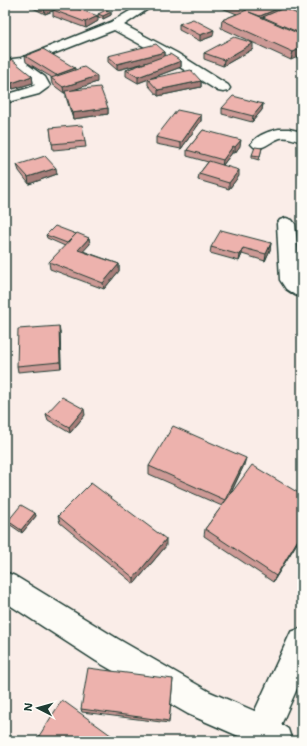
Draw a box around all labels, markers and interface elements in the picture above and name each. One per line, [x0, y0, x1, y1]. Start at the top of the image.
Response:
north arrow [18, 688, 58, 728]
text: N [21, 702, 36, 712]

